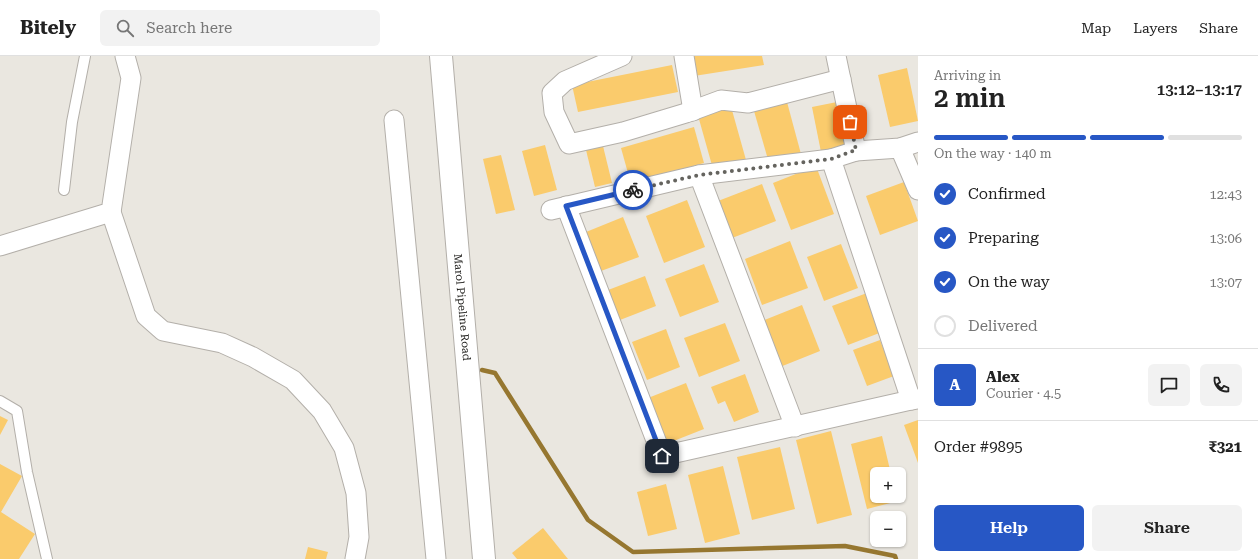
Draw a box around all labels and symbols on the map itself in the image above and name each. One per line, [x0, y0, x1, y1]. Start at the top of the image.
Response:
pin [833, 105, 867, 139]
courier [613, 170, 653, 210]
street label: Marol Pipeline Road [451, 253, 473, 361]
pin [645, 439, 679, 473]

